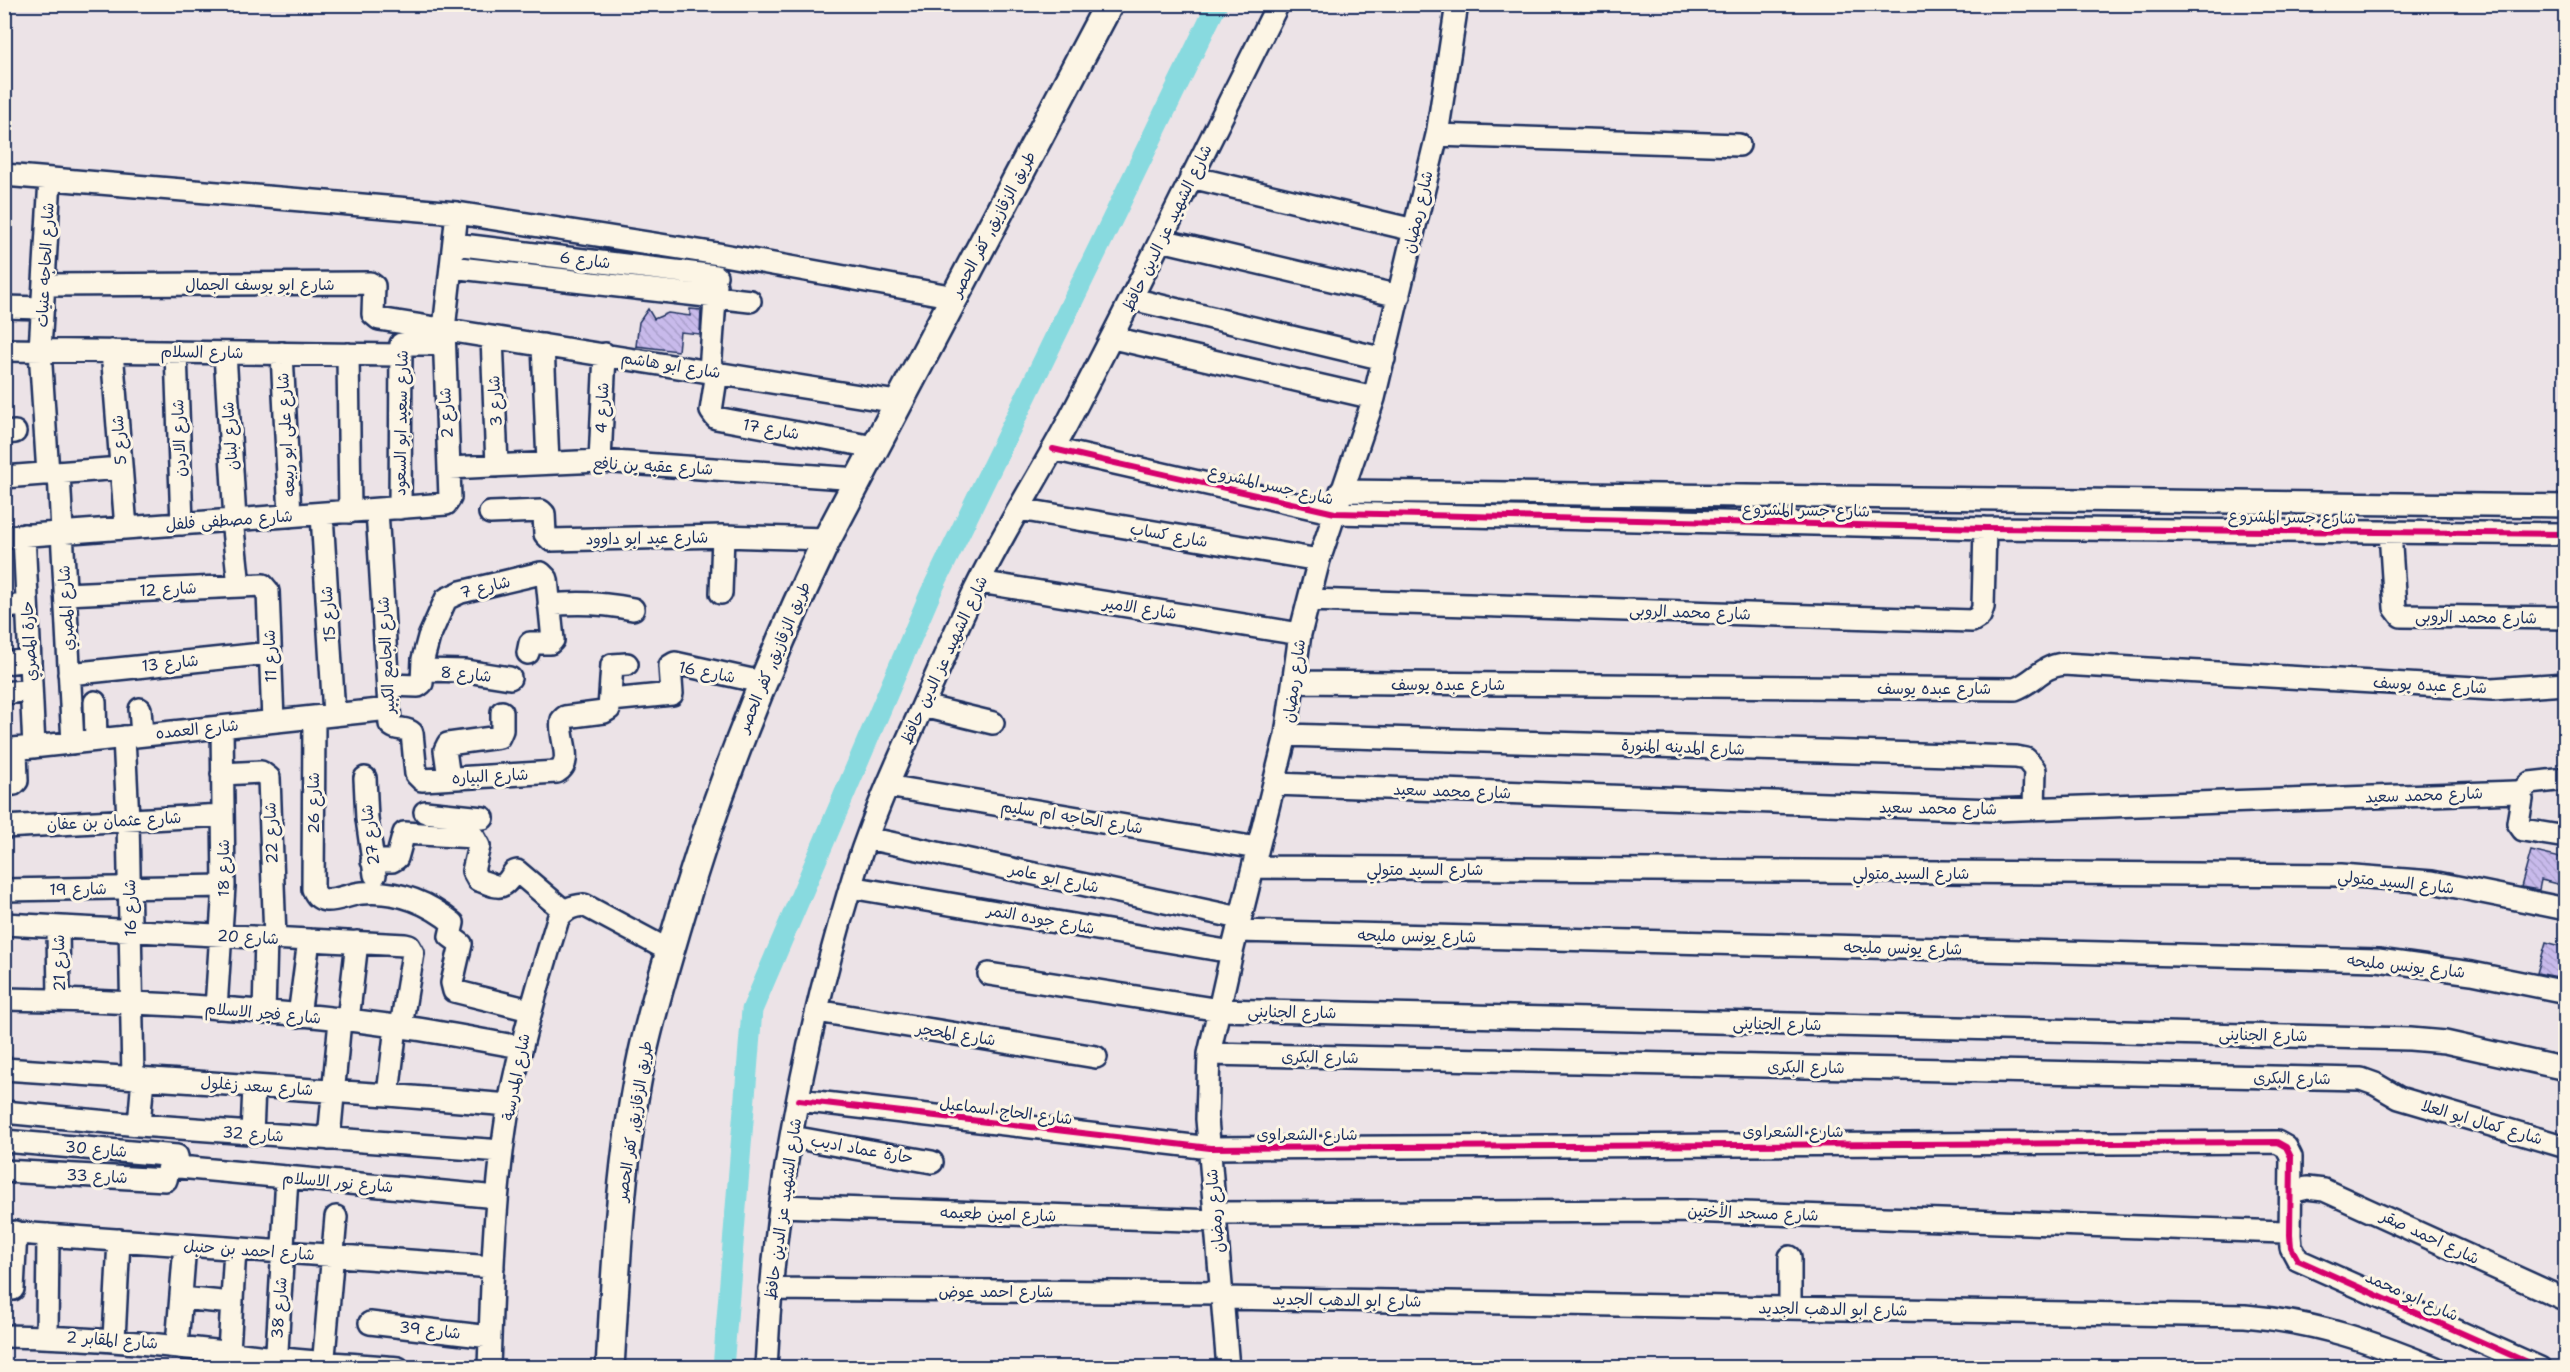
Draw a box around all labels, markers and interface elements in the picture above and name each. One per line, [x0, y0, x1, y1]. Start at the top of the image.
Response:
street label: شارع الشهيد عز الدين حافظ [1117, 141, 1218, 316]
street label: طريق الزقازيق, كفر الحصر [945, 147, 1040, 302]
street label: شارع رمضان [1398, 168, 1439, 256]
street label: شارع الحاجه عنيات [31, 202, 60, 328]
street label: شارع 6 [558, 246, 612, 275]
street label: شارع ابو يوسف الجمال [185, 274, 335, 296]
street label: شارع السلام [160, 341, 244, 365]
street label: شارع ابو هاشم [619, 347, 722, 385]
street label: شارع سعيد ابو السعود [389, 350, 414, 496]
street label: شارع على ابو ربيعه [272, 372, 301, 498]
street label: شارع 3 [483, 375, 508, 427]
street label: شارع 4 [591, 382, 614, 434]
street label: شارع 2 [434, 387, 459, 439]
street label: شارع الاردن [167, 399, 192, 477]
street label: شارع لبنان [217, 401, 244, 471]
street label: شارع 5 [107, 414, 132, 466]
street label: شارع 17 [741, 414, 801, 445]
street label: شارع عقبه بن نافع [592, 452, 714, 481]
street label: شارع جسر المشروع [1206, 460, 1336, 511]
street label: شارع جسر المشروع [1742, 498, 1870, 523]
street label: شارع مصطفى فلفل [165, 505, 293, 536]
street label: شارع جسر المشروع [2228, 505, 2356, 530]
street label: شارع كساب [1128, 518, 1210, 553]
street label: شارع عيد ابو داوود [585, 526, 709, 551]
street label: شارع المصري [53, 565, 80, 651]
street label: شارع 7 [458, 571, 513, 604]
street label: شارع الشهيد عز الدين حافظ [896, 572, 993, 748]
street label: شارع 12 [139, 577, 197, 602]
street label: طريق الزقازيق, كفر الحصر [732, 578, 815, 738]
street label: شارع 15 [316, 585, 341, 643]
street label: شارع الامير [1100, 592, 1178, 625]
street label: شارع الجامع الكبير [372, 596, 401, 716]
street label: شارع محمد الروبى [1629, 599, 1751, 626]
street label: حارة المصري [16, 600, 43, 682]
street label: شارع محمد الروبى [2415, 605, 2537, 630]
street label: شارع 11 [259, 629, 282, 683]
street label: شارع رمضان [1278, 638, 1311, 724]
street label: شارع 13 [140, 650, 200, 677]
street label: شارع 16 [677, 656, 737, 689]
street label: شارع 8 [439, 661, 492, 688]
street label: شارع عبده يوسف [2372, 672, 2488, 699]
street label: شارع عبده يوسف [1391, 674, 1505, 696]
street label: شارع عبده يوسف [1877, 678, 1991, 700]
street label: شارع العمده [154, 714, 240, 745]
street label: شارع المدينه المنورة [1621, 734, 1745, 761]
street label: شارع البياره [451, 764, 529, 789]
street label: شارع 26 [303, 772, 325, 834]
street label: شارع محمد سعيد [1393, 778, 1511, 805]
street label: شارع محمد سعيد [2365, 782, 2483, 809]
street label: شارع الحاجه ام سليم [999, 795, 1145, 841]
street label: شارع محمد سعيد [1879, 796, 1997, 821]
street label: شارع 22 [259, 802, 284, 864]
street label: شارع 27 [356, 803, 385, 867]
street label: شارع عثمان بن عفان [46, 807, 182, 836]
street label: شارع 18 [213, 839, 235, 897]
street label: شارع ابو عامر [1005, 858, 1101, 899]
street label: شارع السيد متولي [1367, 859, 1483, 884]
street label: شارع السيد متولي [1853, 863, 1969, 888]
street label: شارع السيد متولي [2336, 865, 2455, 903]
street label: شارع 19 [49, 878, 107, 901]
street label: شارع 16 [119, 879, 142, 937]
street label: شارع جوده النمر [983, 899, 1096, 940]
street label: شارع يونس مليحه [1357, 924, 1477, 949]
street label: شارع 20 [216, 925, 279, 950]
street label: شارع 21 [48, 934, 71, 992]
street label: شارع يونس مليحه [1843, 936, 1963, 961]
street label: شارع يونس مليحه [2346, 949, 2466, 984]
street label: شارع فجر الاسلام [204, 997, 322, 1031]
street label: شارع الجناينى [1247, 1001, 1337, 1024]
street label: شارع الجناينى [1732, 1013, 1822, 1036]
street label: شارع المحجر [913, 1017, 997, 1052]
street label: شارع الجناينى [2218, 1024, 2308, 1047]
street label: شارع المدرسة [497, 1031, 536, 1123]
street label: طريق الزقازيق, كفر الحصر [611, 1039, 657, 1205]
street label: شارع البكرى [1281, 1046, 1359, 1069]
street label: شارع البكرى [1767, 1056, 1845, 1079]
street label: شارع البكرى [2253, 1067, 2331, 1090]
street label: شارع سعد زغلول [200, 1072, 314, 1101]
street label: شارع الحاج اسماعيل [938, 1092, 1074, 1131]
street label: شارع كمال ابو العلا [2419, 1095, 2545, 1150]
street label: شارع الشهيد عز الدين حافظ [760, 1117, 807, 1301]
street label: شارع 32 [222, 1121, 284, 1148]
street label: شارع الشعراوى [1742, 1121, 1844, 1143]
street label: شارع الشعراوى [1256, 1124, 1358, 1146]
street label: حارة عماد اديب [809, 1130, 915, 1168]
street label: شارع 30 [64, 1136, 128, 1163]
street label: شارع 33 [66, 1164, 128, 1189]
street label: شارع نور الاسلام [281, 1167, 394, 1199]
street label: شارع رمضان [1201, 1168, 1230, 1254]
street label: شارع مسجد الأختين [1687, 1200, 1819, 1227]
street label: شارع امين طعيمه [939, 1201, 1057, 1228]
street label: شارع احمد صقر [2375, 1204, 2483, 1270]
street label: شارع احمد بن حنبل [182, 1235, 315, 1266]
street label: شارع ابو محمد [2362, 1266, 2462, 1327]
street label: شارع 38 [266, 1276, 293, 1340]
street label: شارع احمد عوض [939, 1281, 1053, 1303]
street label: شارع ابو الدهب الجديد [1272, 1288, 1422, 1313]
street label: شارع ابو الدهب الجديد [1758, 1297, 1908, 1322]
street label: شارع 39 [398, 1316, 462, 1345]
street label: شارع المقابر 2 [65, 1326, 159, 1355]

